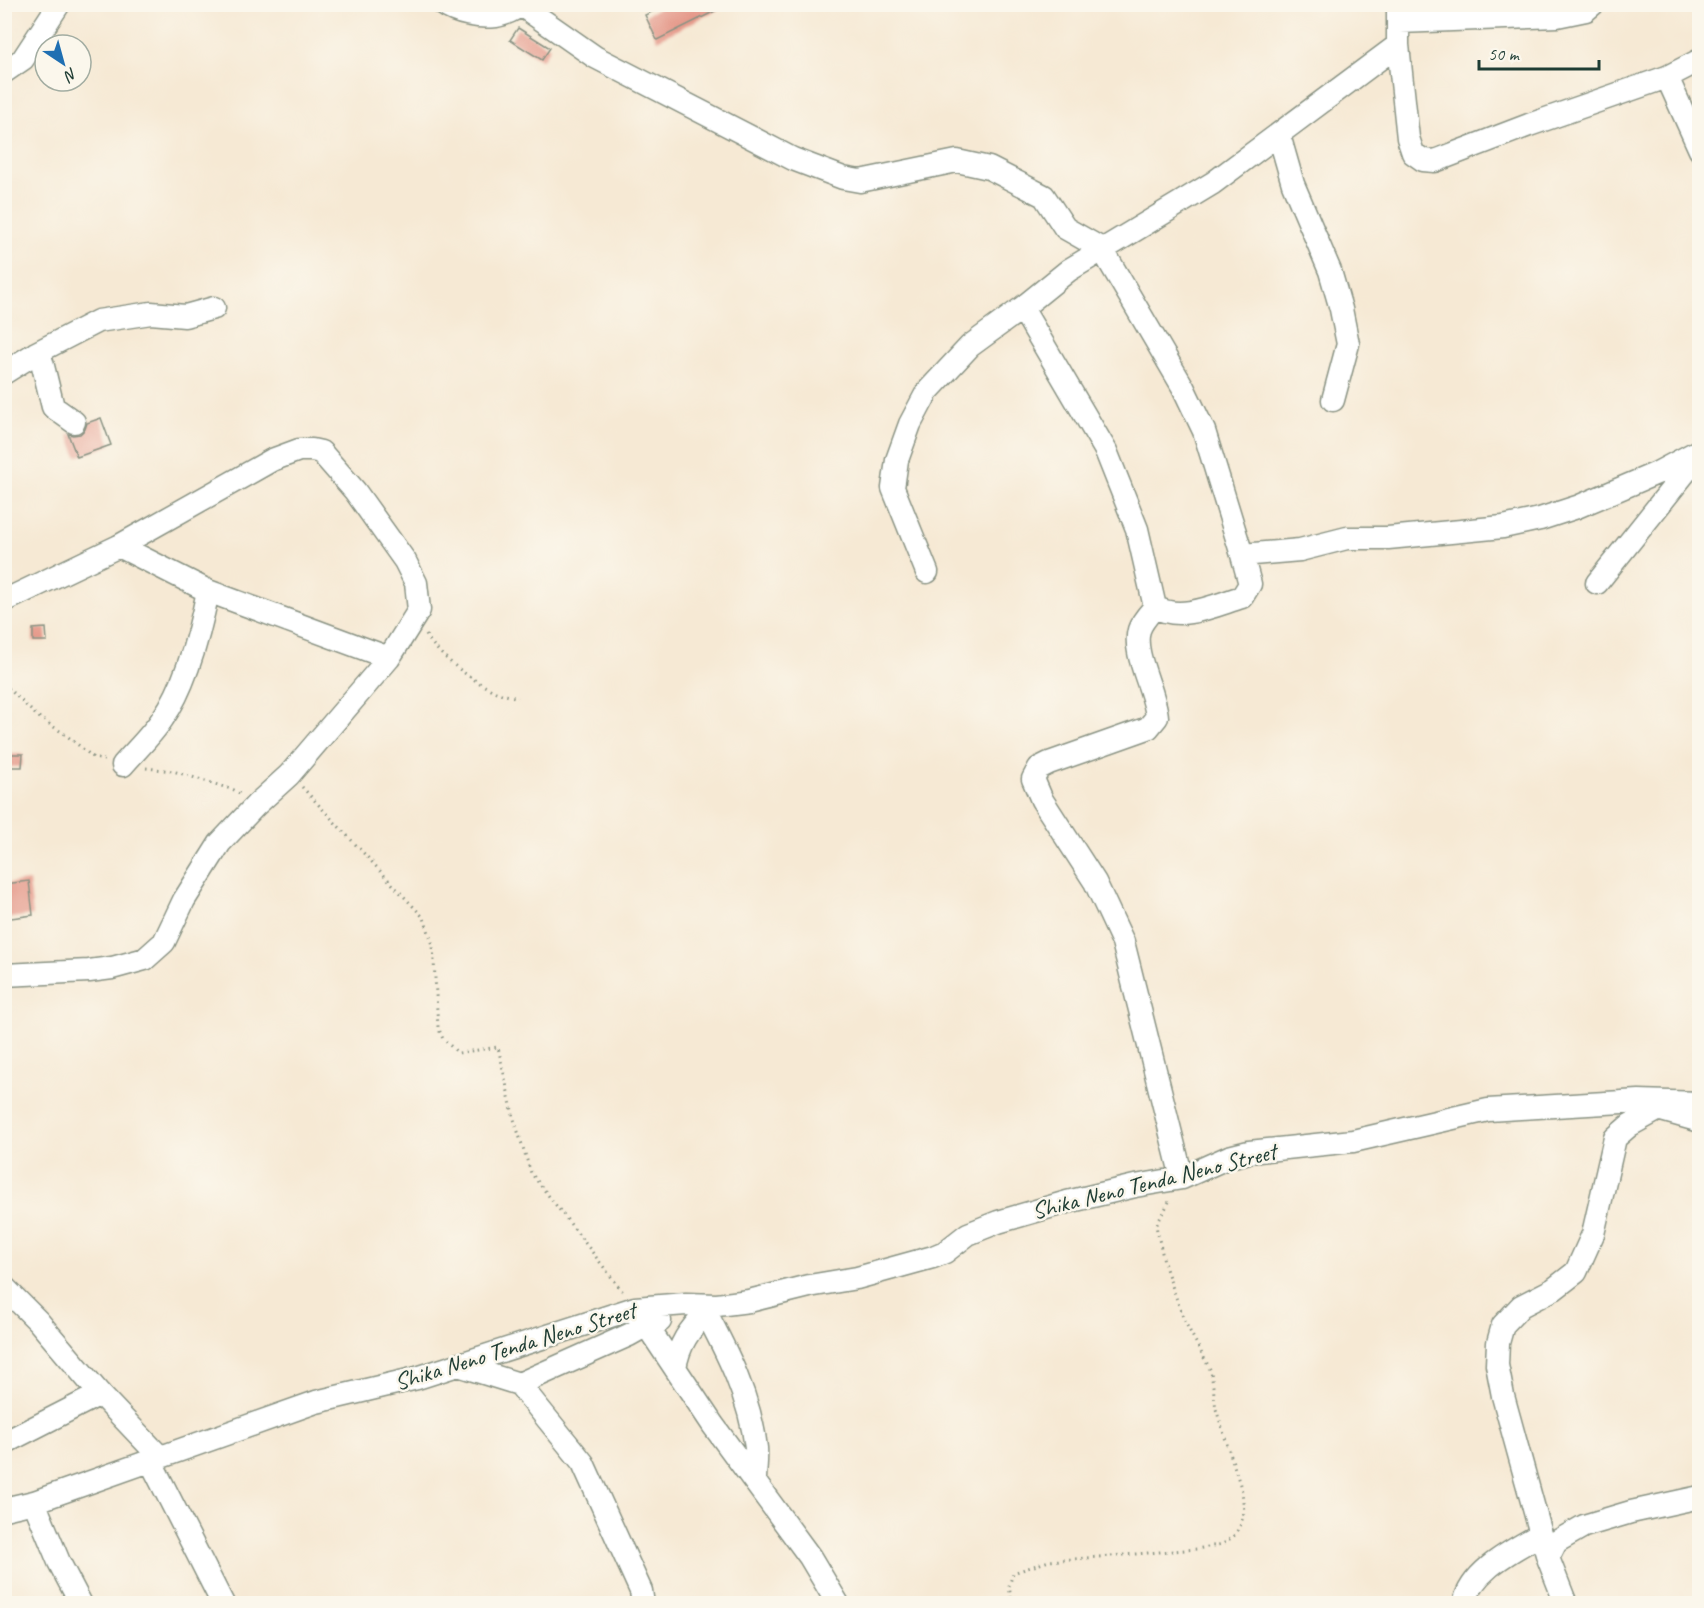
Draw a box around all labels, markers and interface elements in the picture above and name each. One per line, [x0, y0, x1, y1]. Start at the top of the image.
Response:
north arrow [33, 33, 93, 93]
scale bar [1479, 33, 1599, 71]
text: 50 m [1488, 43, 1521, 65]
text: N [59, 63, 81, 87]
street label: Shika Neno Tenda Neno Street [1029, 1135, 1282, 1226]
street label: Shika Neno Tenda Neno Street [391, 1294, 642, 1397]

